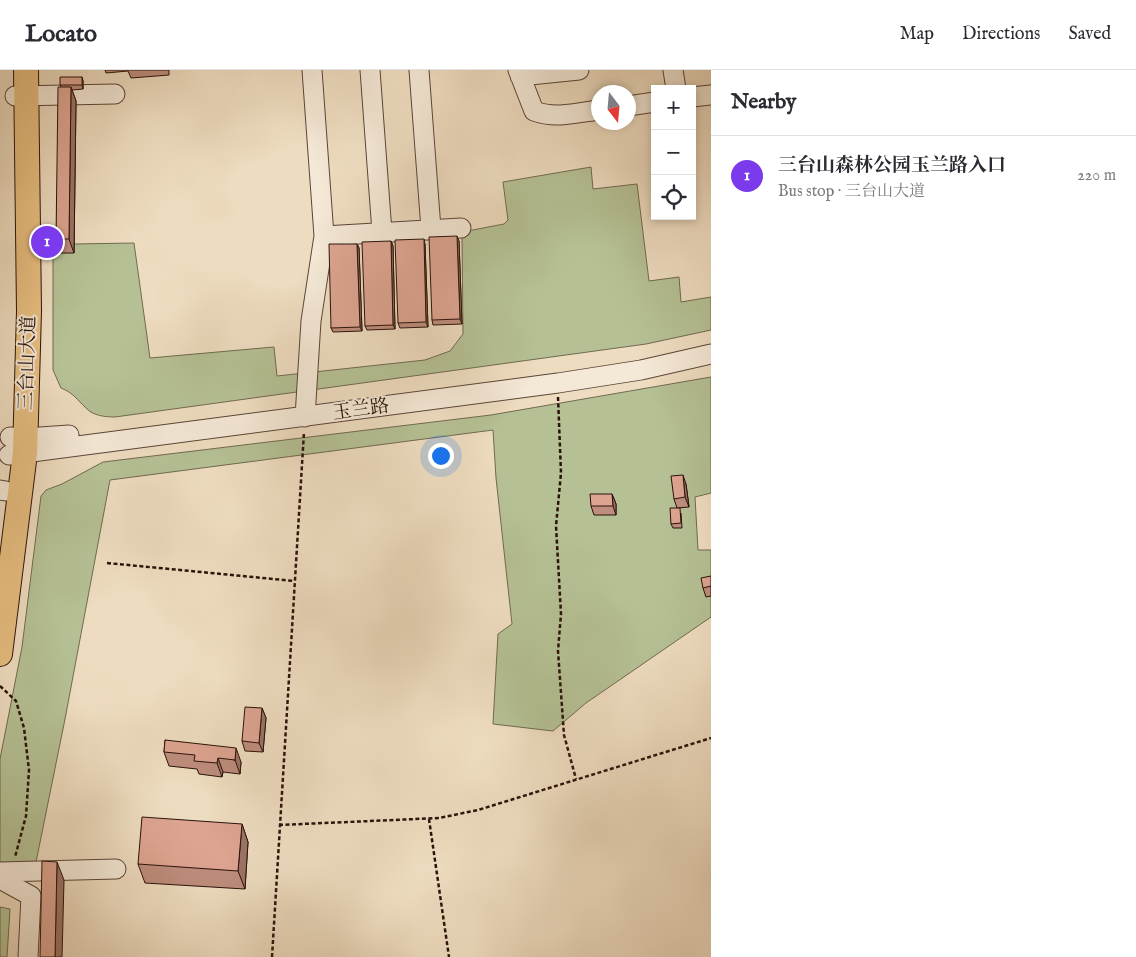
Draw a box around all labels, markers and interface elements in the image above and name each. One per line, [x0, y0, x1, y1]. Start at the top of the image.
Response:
text: Locato [25, 19, 97, 50]
text: Map [900, 23, 934, 46]
text: Directions [962, 23, 1040, 46]
text: Saved [1068, 23, 1111, 46]
north arrow [591, 85, 636, 130]
map controls [651, 85, 696, 220]
button: + [651, 85, 696, 130]
text: Nearby [731, 89, 796, 116]
button: − [651, 130, 696, 175]
text: 三台山森林公园玉兰路入口 [778, 154, 1006, 178]
text: 1 [744, 166, 750, 186]
text: 220 m [1077, 166, 1116, 186]
button: locate [651, 175, 696, 220]
text: Bus stop · 三台山大道 [778, 182, 925, 202]
pin: 1 [31, 223, 63, 261]
street label: 三台山大道 [14, 315, 42, 411]
street label: 玉兰路 [331, 394, 391, 426]
your location [428, 443, 454, 469]

